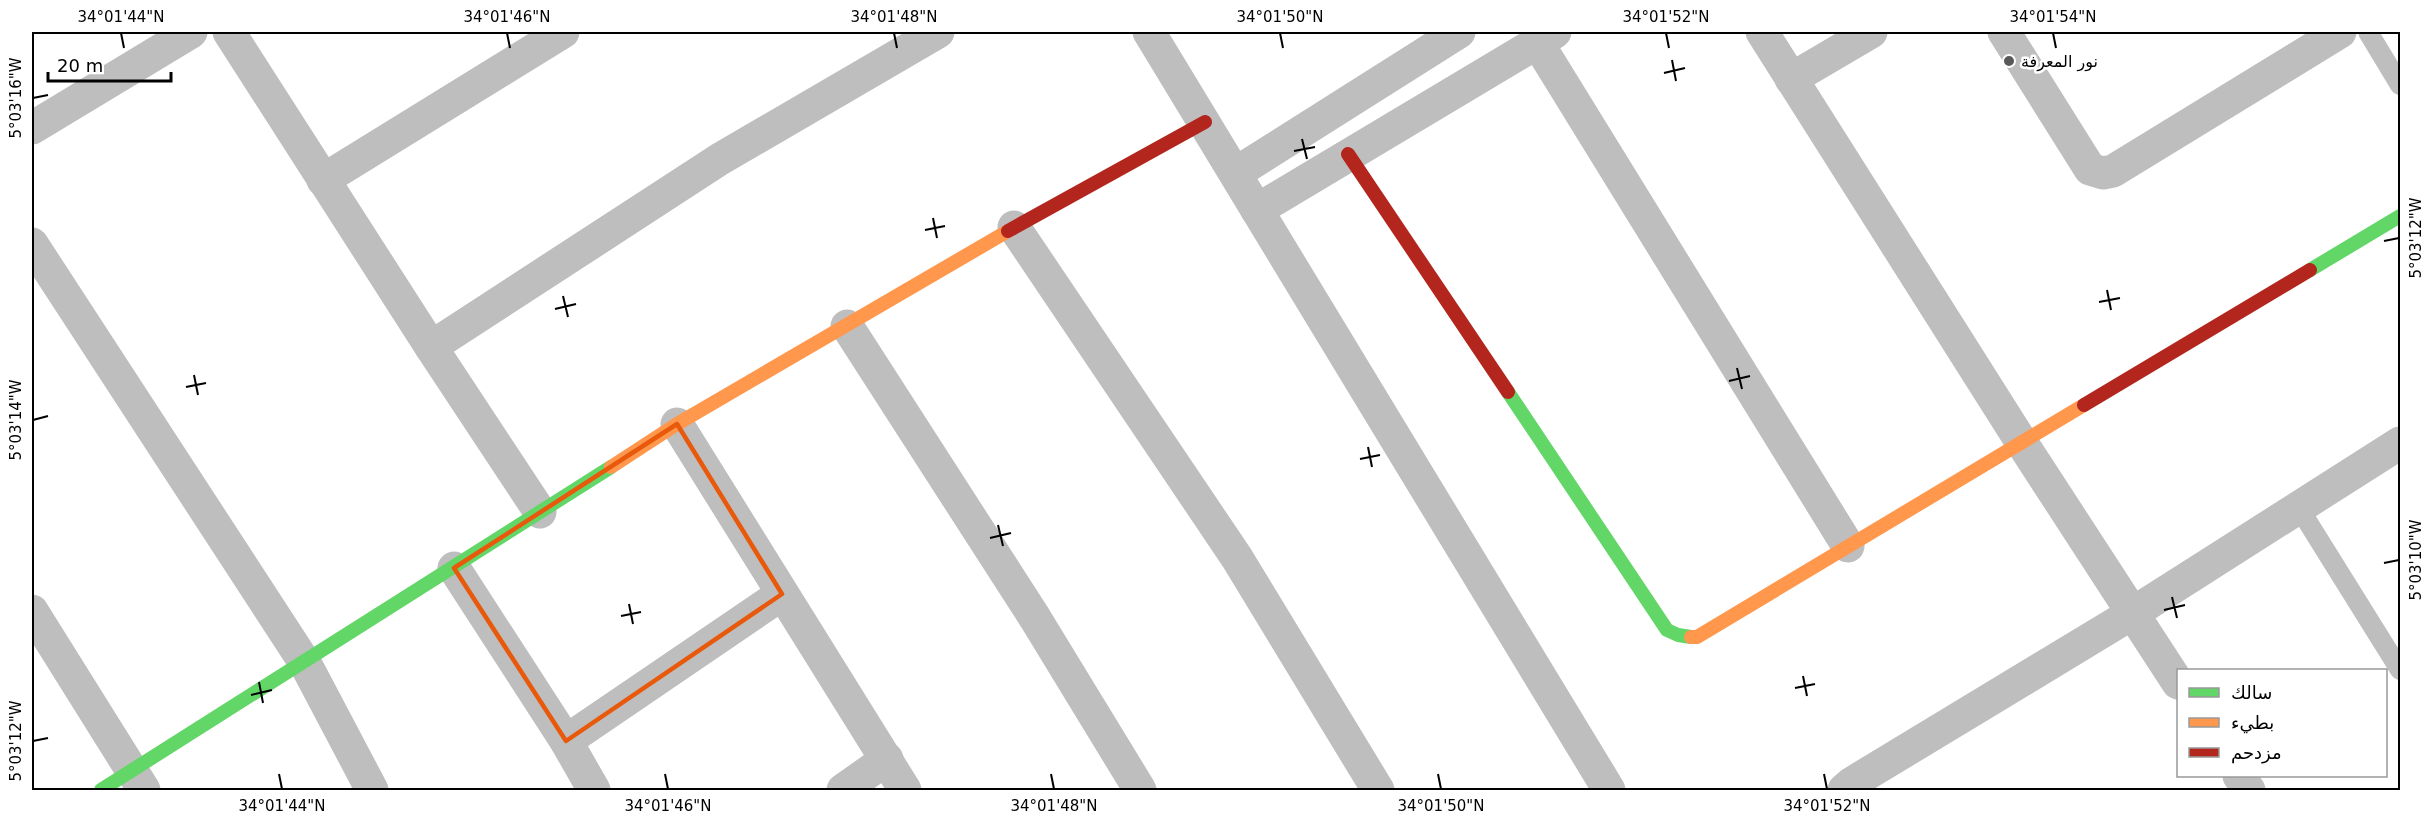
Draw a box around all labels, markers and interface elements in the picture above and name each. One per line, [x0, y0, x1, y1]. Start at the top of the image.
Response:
text: 34°01'44"N [77, 8, 165, 26]
text: 34°01'46"N [463, 8, 551, 26]
text: 34°01'48"N [850, 8, 938, 26]
text: 34°01'50"N [1236, 8, 1324, 26]
text: 34°01'52"N [1622, 8, 1710, 26]
text: 34°01'54"N [2009, 8, 2097, 26]
scale bar [48, 45, 171, 83]
place label: نور المعرفة [2021, 52, 2098, 72]
marker: نور المعرفة [2002, 54, 2016, 68]
text: 20 m [57, 55, 103, 76]
text: 5°03'16"W [7, 57, 25, 139]
text: 5°03'12"W [2407, 197, 2425, 279]
text: 5°03'14"W [7, 379, 25, 461]
text: 5°03'10"W [2407, 519, 2425, 601]
legend [2177, 669, 2387, 777]
text: سالك [2231, 682, 2272, 703]
text: 5°03'12"W [7, 700, 25, 782]
text: بطيء [2231, 712, 2274, 734]
text: مزدحم [2231, 742, 2282, 764]
text: 34°01'44"N [238, 797, 326, 815]
text: 34°01'46"N [624, 797, 712, 815]
text: 34°01'48"N [1010, 797, 1098, 815]
text: 34°01'50"N [1397, 797, 1485, 815]
text: 34°01'52"N [1783, 797, 1871, 815]

